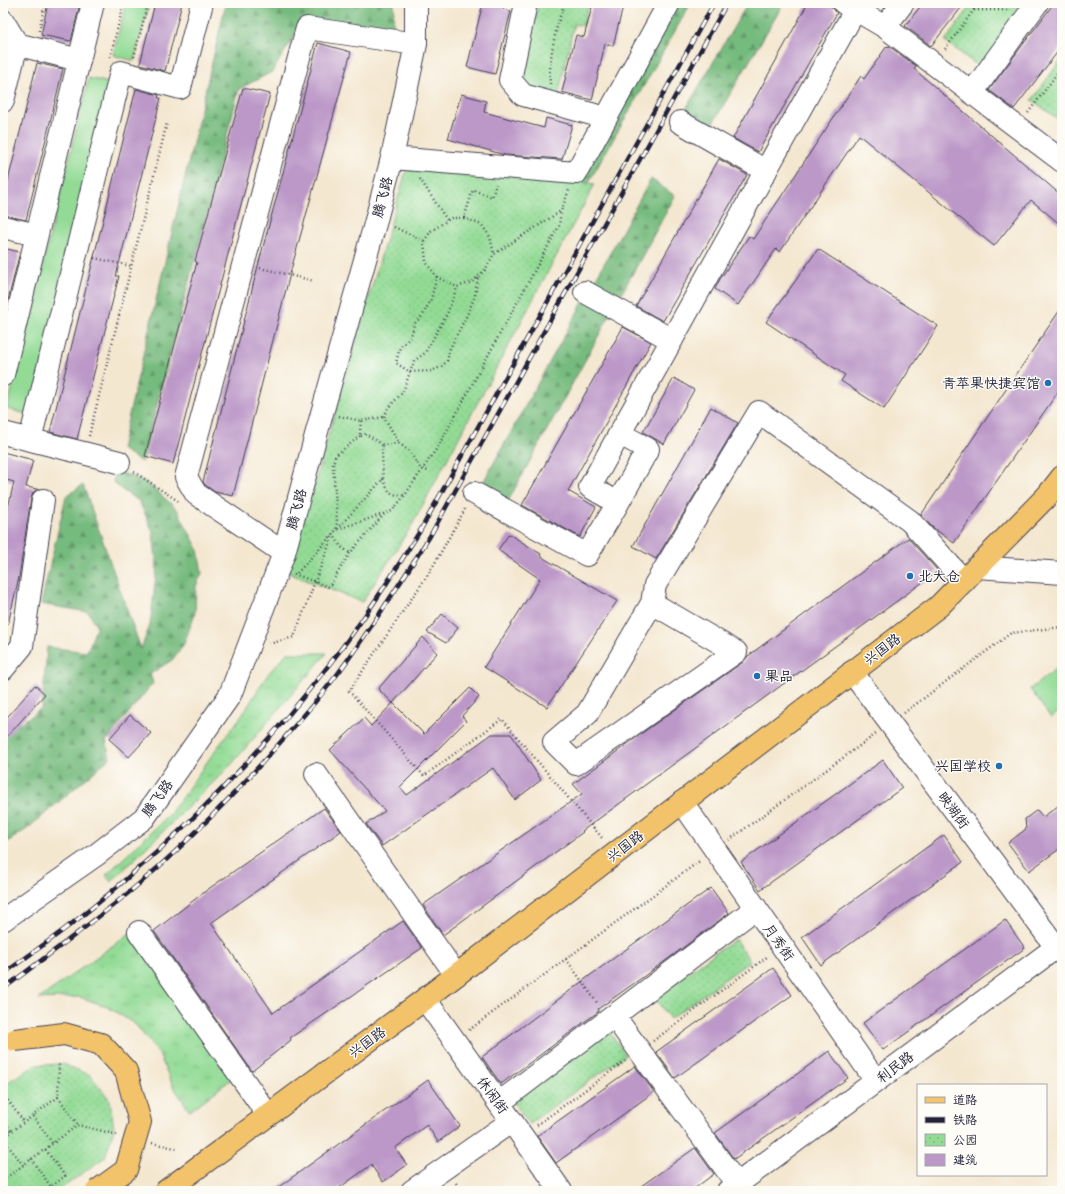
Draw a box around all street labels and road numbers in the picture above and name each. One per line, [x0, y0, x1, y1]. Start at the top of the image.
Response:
street label: 腾飞路 [368, 174, 399, 220]
street label: 腾飞路 [282, 486, 313, 532]
street label: 兴国路 [860, 629, 906, 671]
street label: 腾飞路 [137, 776, 179, 822]
street label: 映湖街 [932, 788, 974, 834]
street label: 兴国路 [603, 826, 649, 868]
street label: 月秀街 [757, 920, 798, 966]
street label: 兴国路 [345, 1022, 391, 1064]
street label: 利民路 [873, 1047, 919, 1089]
street label: 休闲街 [471, 1073, 513, 1119]

